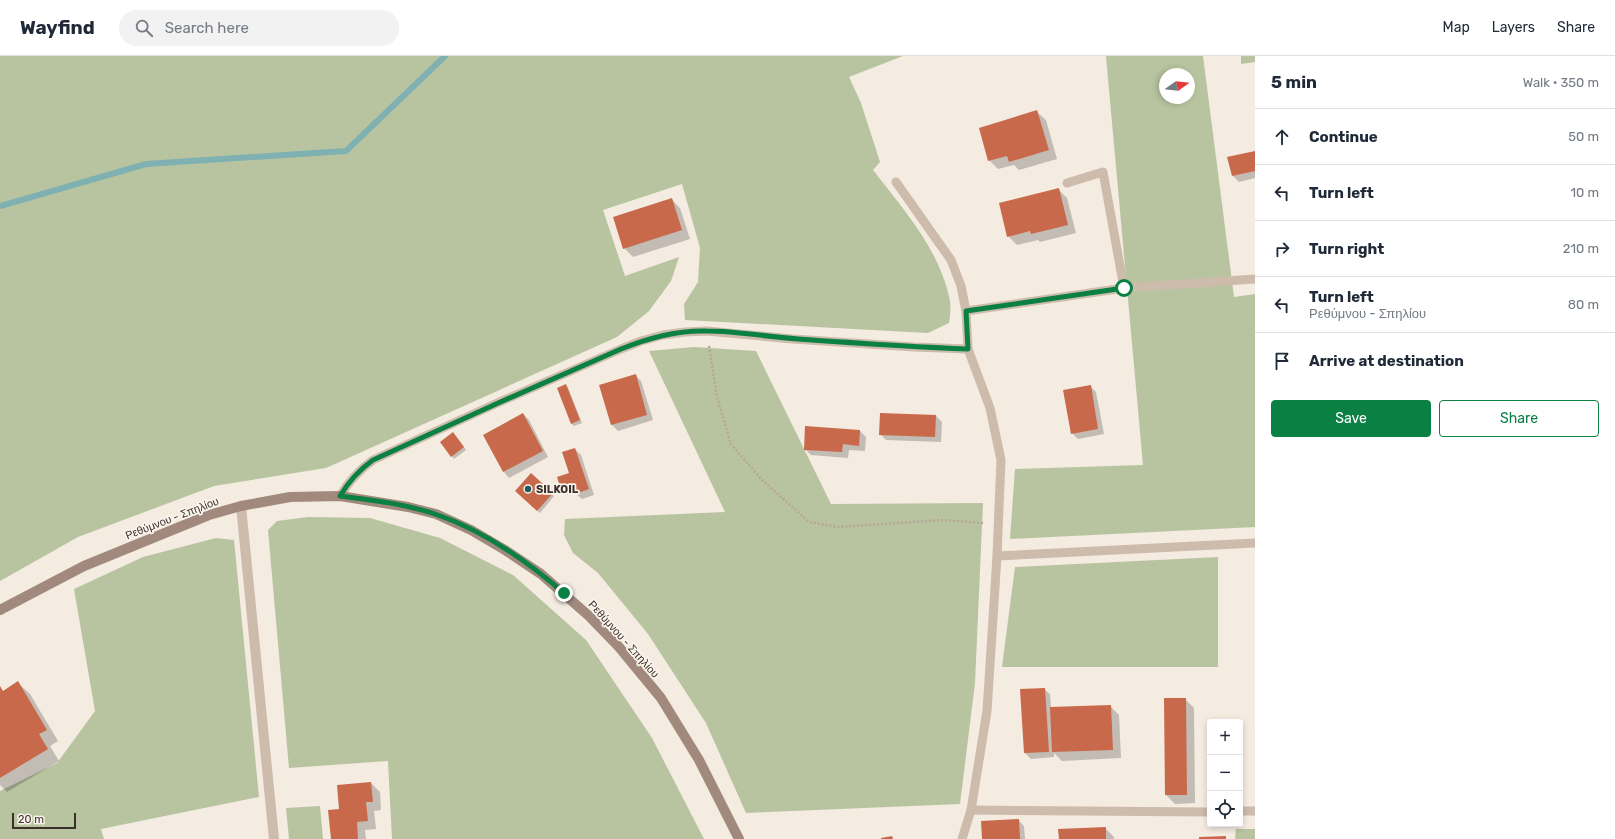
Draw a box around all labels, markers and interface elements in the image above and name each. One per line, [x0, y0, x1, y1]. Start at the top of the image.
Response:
search box [119, 10, 399, 46]
text: Wayfind [20, 16, 95, 39]
icon: search [133, 17, 155, 39]
text: Search here [165, 19, 249, 37]
text: Map [1443, 19, 1470, 36]
text: Layers [1492, 19, 1535, 36]
text: Share [1557, 19, 1595, 36]
north arrow [1159, 68, 1195, 104]
text: 5 min [1271, 72, 1317, 92]
text: Walk · 350 m [1523, 75, 1599, 90]
icon: ahead [1271, 126, 1293, 148]
text: Continue [1309, 128, 1378, 146]
text: 50 m [1568, 129, 1599, 144]
icon: left [1271, 182, 1293, 204]
text: Turn left [1309, 184, 1374, 202]
text: 10 m [1570, 185, 1599, 200]
icon: right [1271, 238, 1293, 260]
text: Turn right [1309, 240, 1384, 258]
text: 210 m [1563, 241, 1599, 256]
route start [1115, 279, 1133, 297]
text: Turn left [1309, 288, 1374, 306]
icon: left [1271, 294, 1293, 316]
text: 80 m [1568, 297, 1599, 312]
text: Ρεθύμνου - Σπηλίου [1309, 306, 1426, 321]
icon: arrive [1271, 350, 1293, 372]
text: Arrive at destination [1309, 352, 1464, 370]
button: Save [1271, 400, 1431, 437]
button: Share [1439, 400, 1599, 437]
place label: SILKOIL [536, 483, 579, 496]
marker: SILKOIL [523, 484, 533, 494]
street label: Ρεθύμνου - Σπηλίου [124, 495, 221, 542]
route end [555, 584, 573, 602]
street label: Ρεθύμνου - Σπηλίου [586, 598, 662, 681]
map controls [1207, 719, 1243, 827]
button: + [1207, 719, 1243, 755]
button: − [1207, 755, 1243, 791]
button: locate [1207, 791, 1243, 827]
scale bar [12, 811, 76, 830]
text: 20 m [18, 813, 44, 826]

